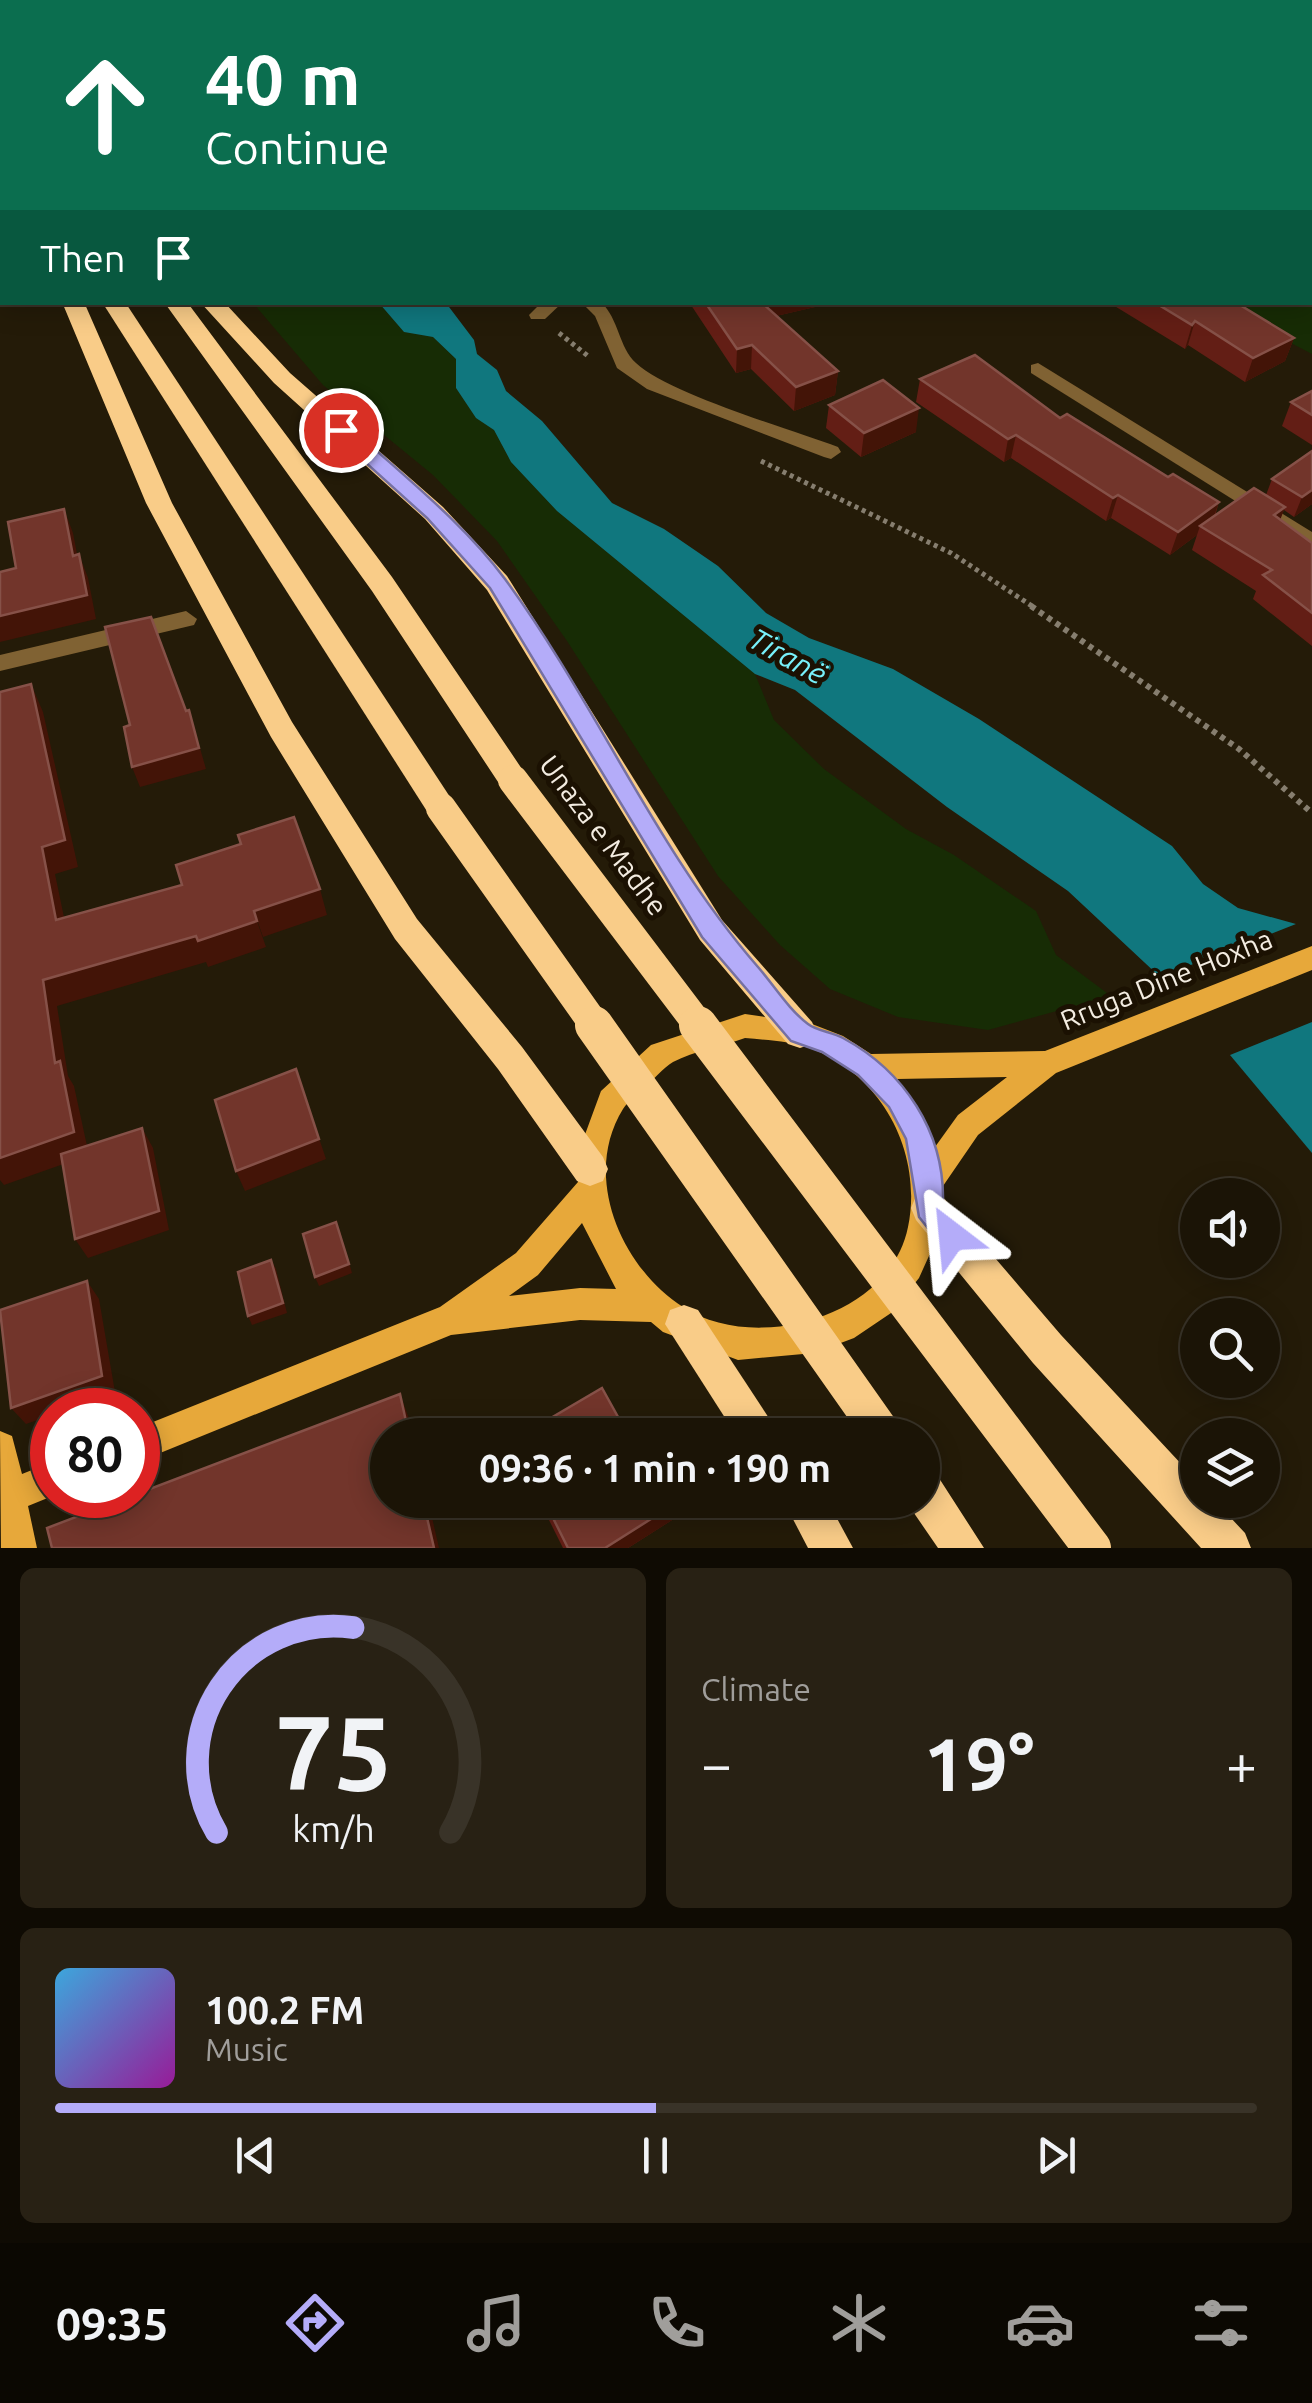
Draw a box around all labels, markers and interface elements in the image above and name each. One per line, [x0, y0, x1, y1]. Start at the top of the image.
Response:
icon: ahead [40, 40, 170, 170]
text: 40 m [205, 40, 361, 118]
text: Continue [205, 122, 389, 173]
icon: arrive [146, 230, 201, 285]
text: Then [40, 237, 126, 279]
pin [299, 388, 384, 473]
icon: arrive [314, 403, 369, 458]
water label: Tiranë [744, 621, 832, 691]
street label: Unaza e Madhe [534, 749, 674, 921]
street label: Rruga Dine Hoxha [1056, 922, 1276, 1036]
map controls [1180, 1178, 1280, 1518]
button: sound [1180, 1178, 1280, 1278]
position arrow [900, 1184, 1004, 1288]
button: search [1180, 1298, 1280, 1398]
speed limit sign: 80 [30, 1388, 160, 1518]
button: layers [1180, 1418, 1280, 1518]
text: 09:36 · 1 min · 190 m [479, 1447, 831, 1489]
text: Climate [701, 1671, 811, 1707]
text: 75 [274, 1693, 392, 1810]
text: 19° [923, 1721, 1035, 1805]
text: − [701, 1733, 732, 1794]
text: + [1226, 1733, 1257, 1794]
text: km/h [292, 1809, 374, 1849]
text: 100.2 FM [205, 1989, 364, 2031]
text: Music [205, 2031, 288, 2067]
icon: previous [228, 2128, 283, 2183]
icon: pause [628, 2128, 683, 2183]
icon: next [1029, 2128, 1084, 2183]
icon: directions [280, 2288, 350, 2358]
icon: music [461, 2288, 531, 2358]
icon: phone [642, 2288, 712, 2358]
icon: climate [824, 2288, 894, 2358]
icon: car [1005, 2288, 1075, 2358]
icon: filters [1186, 2288, 1256, 2358]
text: 09:35 [56, 2298, 168, 2349]

